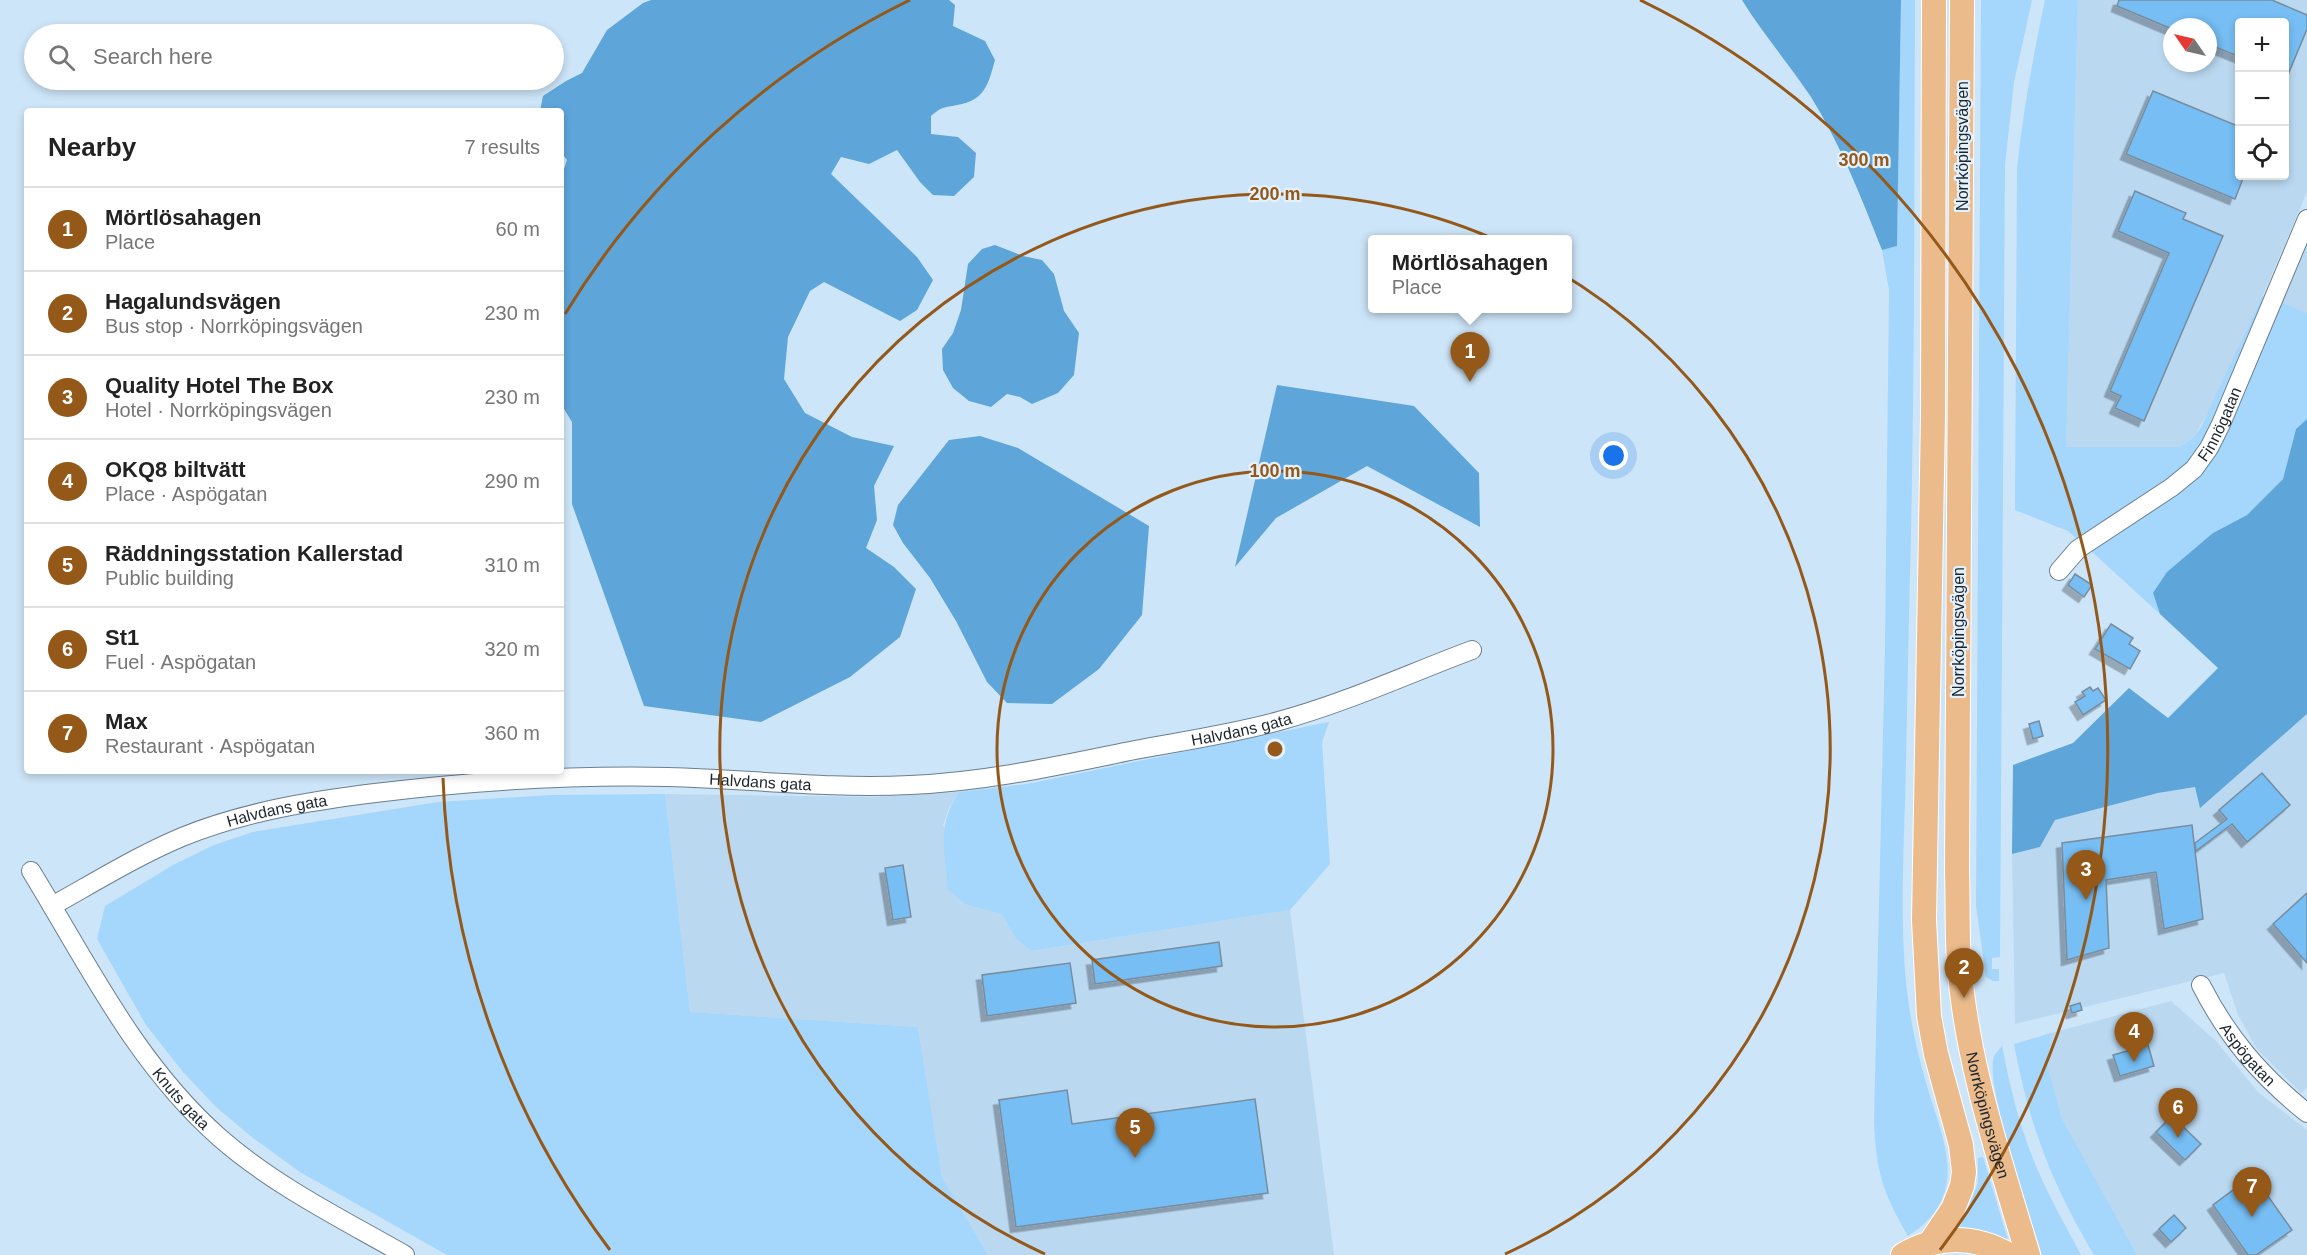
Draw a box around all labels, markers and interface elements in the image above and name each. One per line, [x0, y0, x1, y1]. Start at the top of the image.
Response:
north arrow [2163, 18, 2217, 72]
map controls [2235, 18, 2289, 180]
button: + [2235, 18, 2289, 72]
search box [24, 24, 564, 90]
icon: search [45, 41, 78, 74]
text: Search here [93, 44, 213, 69]
button: − [2235, 72, 2289, 126]
street label: Norrköpingsvägen [1954, 81, 1971, 211]
button: locate [2235, 126, 2289, 180]
text: Nearby [48, 132, 136, 162]
text: 7 results [464, 136, 540, 158]
text: 300 m [1838, 150, 1890, 170]
text: 200 m [1249, 184, 1301, 204]
text: Mörtlösahagen [105, 205, 261, 230]
text: 1 [62, 218, 73, 240]
text: 60 m [496, 218, 540, 240]
text: Place [105, 231, 155, 253]
popup [1368, 235, 1572, 313]
text: Mörtlösahagen [1392, 250, 1548, 275]
text: Place [1392, 276, 1442, 298]
text: Hagalundsvägen [105, 289, 281, 314]
text: 2 [62, 302, 73, 324]
text: 230 m [484, 302, 540, 324]
text: Bus stop · Norrköpingsvägen [105, 315, 363, 337]
pin: 1 [1450, 332, 1490, 382]
text: Quality Hotel The Box [105, 373, 334, 398]
street label: Finnögatan [2194, 384, 2244, 464]
text: 3 [62, 386, 73, 408]
text: 230 m [484, 386, 540, 408]
text: Hotel · Norrköpingsvägen [105, 399, 332, 421]
your location [1599, 441, 1628, 470]
text: OKQ8 biltvätt [105, 457, 246, 482]
text: 100 m [1249, 461, 1301, 481]
text: 4 [62, 470, 73, 492]
text: 290 m [484, 470, 540, 492]
text: Place · Aspögatan [105, 483, 267, 505]
text: Räddningsstation Kallerstad [105, 541, 403, 566]
text: 5 [62, 554, 73, 576]
text: 310 m [484, 554, 540, 576]
text: Public building [105, 567, 234, 589]
street label: Norrköpingsvägen [1950, 567, 1967, 697]
text: St1 [105, 625, 139, 650]
text: 6 [62, 638, 73, 660]
text: 320 m [484, 638, 540, 660]
text: Fuel · Aspögatan [105, 651, 256, 673]
text: Max [105, 709, 148, 734]
street label: Halvdans gata [1190, 709, 1294, 748]
text: 7 [62, 722, 73, 744]
text: 360 m [484, 722, 540, 744]
text: Restaurant · Aspögatan [105, 735, 315, 757]
centre of rings [1265, 739, 1285, 759]
street label: Halvdans gata [709, 770, 812, 793]
street label: Halvdans gata [225, 791, 328, 829]
pin: 3 [2066, 850, 2106, 900]
pin: 2 [1944, 948, 1984, 998]
pin: 4 [2114, 1012, 2154, 1062]
street label: Aspögatan [2217, 1020, 2279, 1089]
street label: Norrköpingsvägen [1963, 1050, 2013, 1180]
street label: Knuts gata [149, 1064, 213, 1132]
pin: 6 [2158, 1088, 2198, 1138]
pin: 5 [1116, 1108, 1154, 1158]
pin: 7 [2232, 1168, 2272, 1217]

